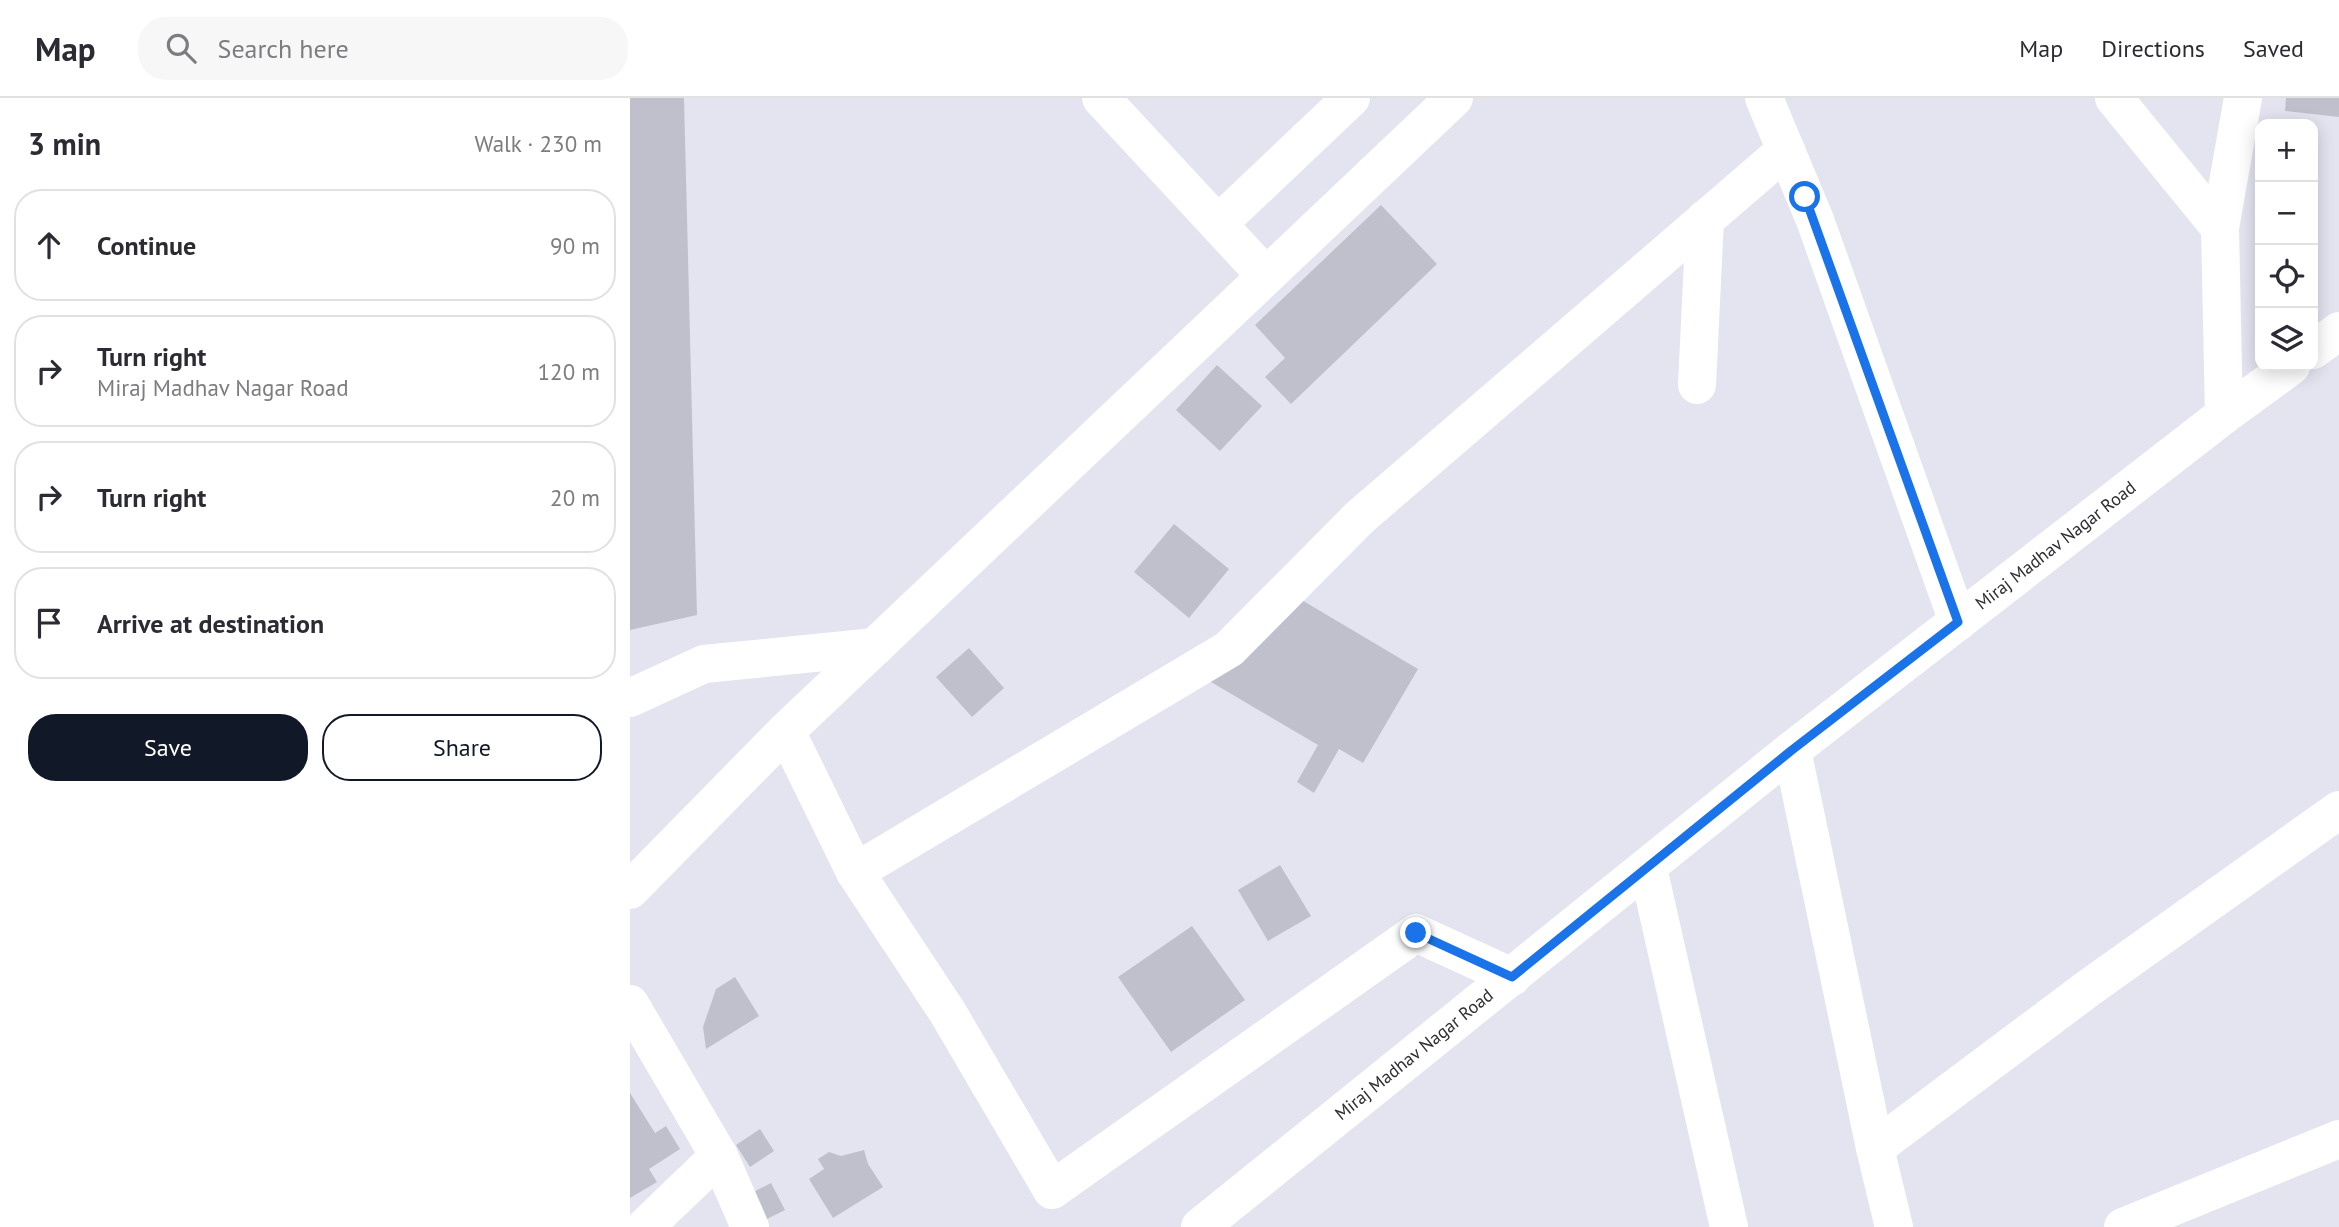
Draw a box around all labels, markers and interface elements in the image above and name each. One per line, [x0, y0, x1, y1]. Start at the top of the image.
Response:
search box [138, 17, 628, 80]
text: Map [35, 27, 96, 70]
icon: search [162, 29, 200, 67]
text: Search here [218, 32, 349, 65]
text: Map [2019, 33, 2063, 64]
text: Directions [2101, 33, 2205, 64]
text: Saved [2243, 33, 2304, 64]
map controls [2255, 119, 2318, 371]
button: + [2255, 119, 2318, 182]
text: 3 min [28, 124, 101, 163]
text: Walk · 230 m [475, 129, 602, 158]
route start [1789, 181, 1820, 212]
button: − [2255, 182, 2318, 245]
icon: ahead [30, 226, 68, 264]
text: Continue [97, 229, 196, 262]
text: 90 m [550, 231, 600, 260]
button: locate [2255, 245, 2318, 308]
button: layers [2255, 308, 2318, 371]
text: Turn right [97, 340, 206, 373]
icon: right [30, 352, 68, 390]
text: 120 m [538, 357, 600, 386]
text: Miraj Madhav Nagar Road [97, 373, 349, 402]
street label: Miraj Madhav Nagar Road [1971, 476, 2140, 615]
icon: right [30, 478, 68, 516]
text: Turn right [97, 481, 206, 514]
text: 20 m [550, 483, 600, 512]
icon: arrive [30, 604, 68, 642]
text: Arrive at destination [97, 607, 324, 640]
button: Save [28, 714, 308, 781]
button: Share [322, 714, 602, 781]
route end [1400, 917, 1431, 948]
street label: Miraj Madhav Nagar Road [1330, 983, 1498, 1125]

